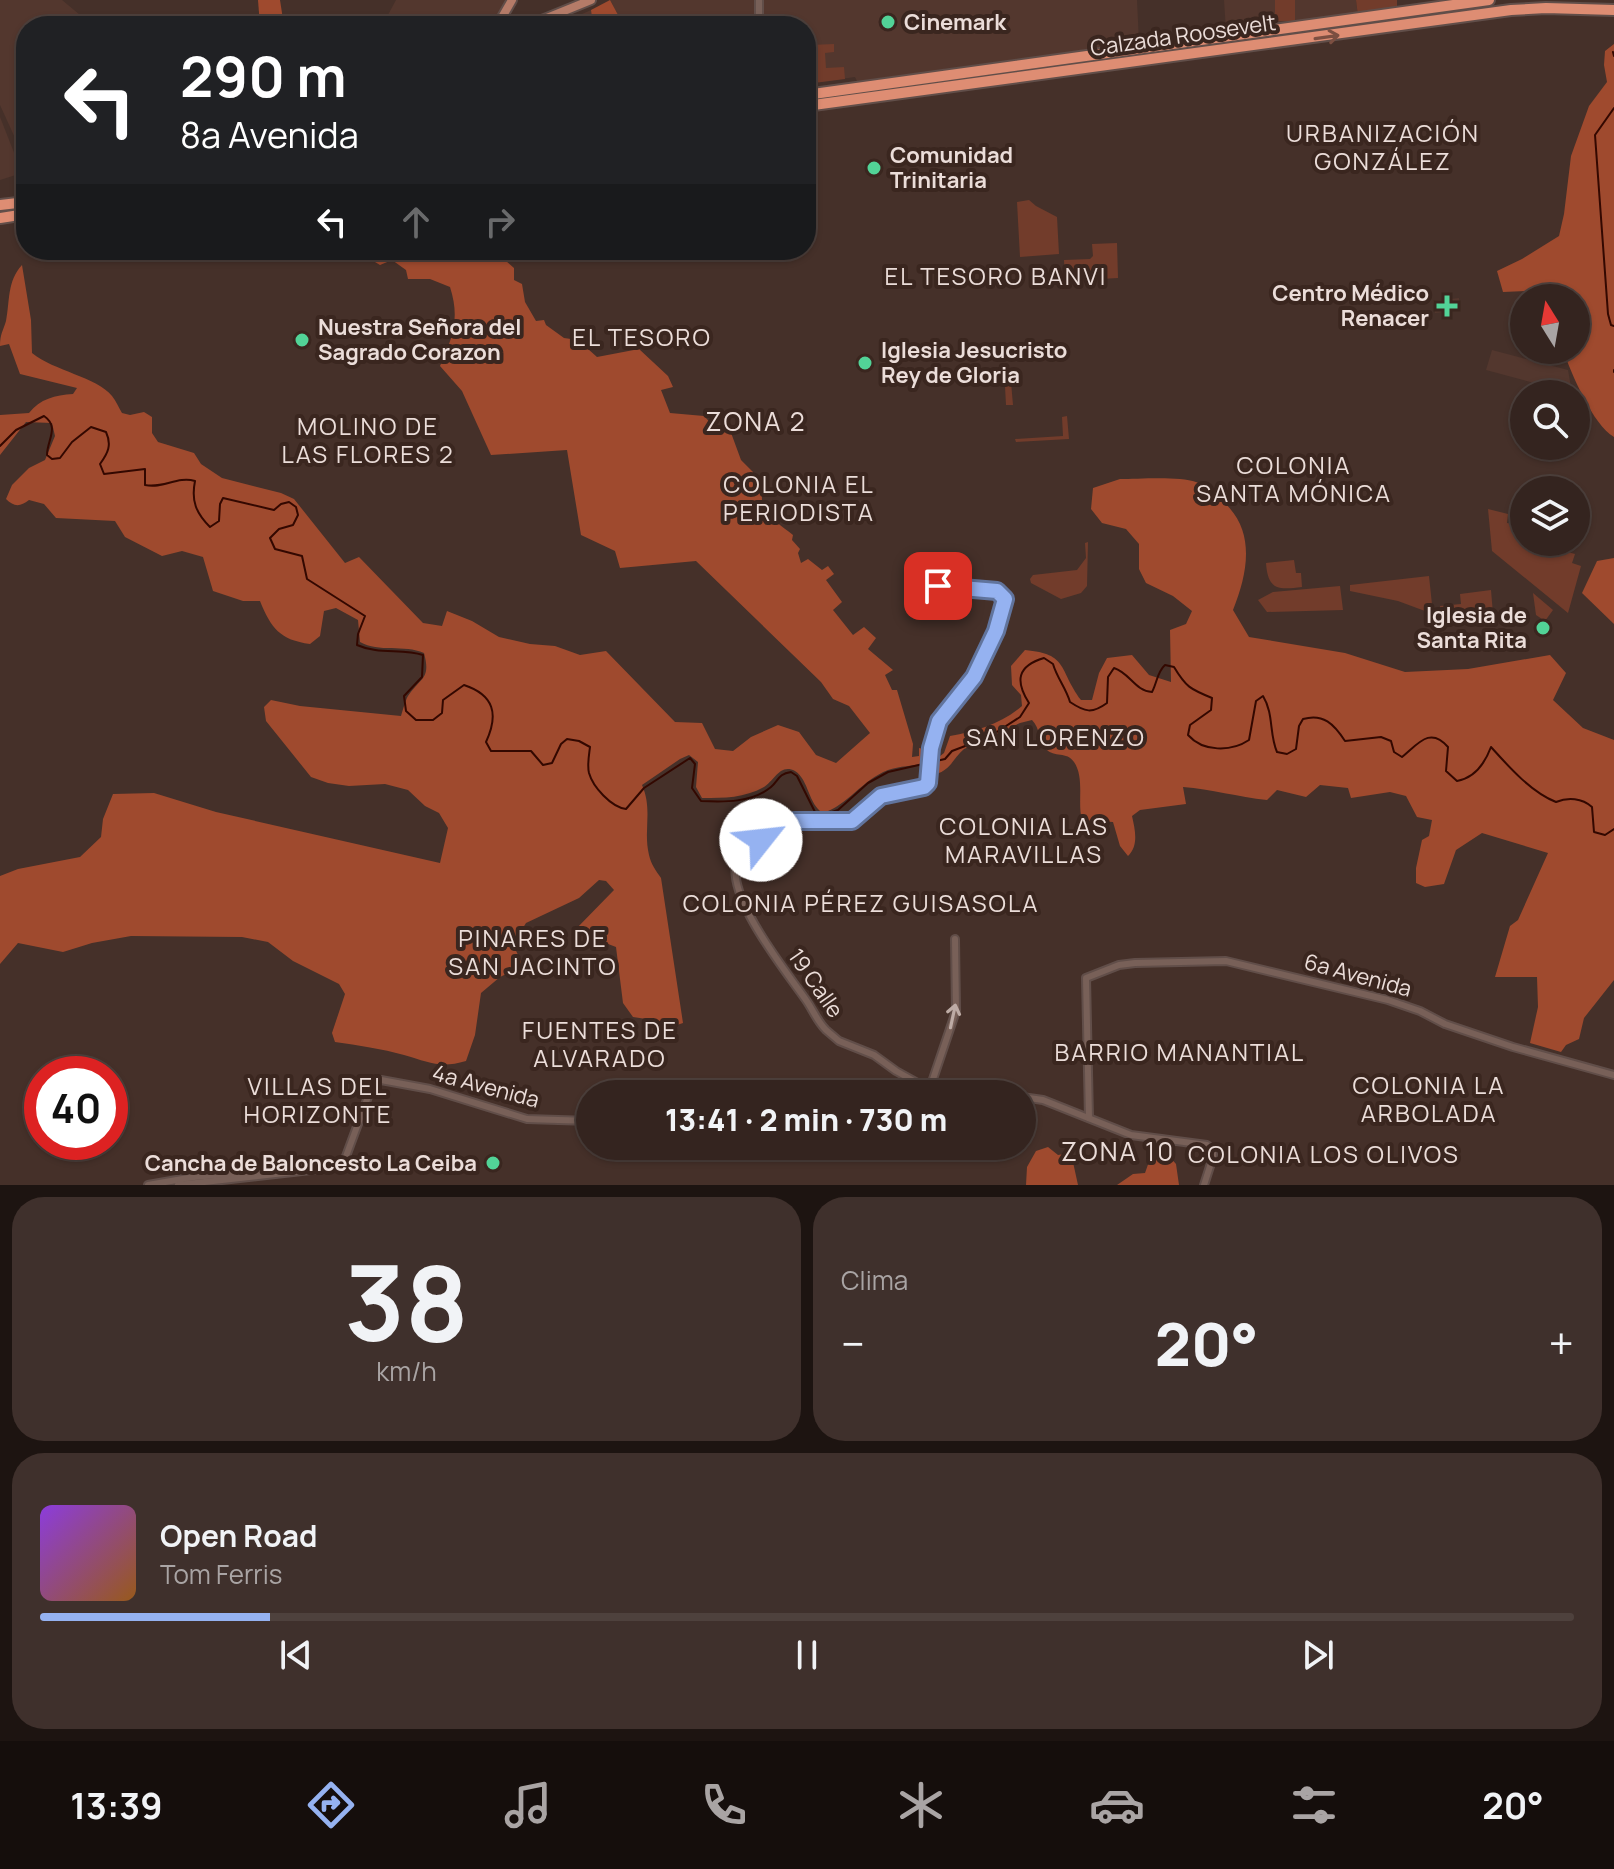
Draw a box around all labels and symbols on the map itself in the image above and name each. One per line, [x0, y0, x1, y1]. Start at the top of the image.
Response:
place label: Cinemark [904, 7, 1007, 37]
street label: Calzada Roosevelt [1088, 7, 1278, 63]
marker: Cinemark [879, 13, 897, 31]
one-way arrow [1313, 29, 1340, 44]
district label: URBANIZACIÓN GONZÁLEZ [1286, 116, 1480, 177]
place label: Comunidad Trinitaria [890, 140, 1013, 195]
marker: Comunidad Trinitaria [865, 159, 883, 177]
district label: EL TESORO BANVI [885, 259, 1107, 292]
place label: Centro Médico Renacer [1272, 278, 1429, 333]
north arrow [1510, 284, 1590, 364]
marker: Centro Médico Renacer [1436, 295, 1458, 317]
place label: Nuestra Señora del Sagrado Corazon [318, 312, 521, 367]
district label: EL TESORO [572, 320, 712, 353]
marker: Nuestra Señora del Sagrado Corazon [293, 331, 311, 349]
place label: Iglesia Jesucristo Rey de Gloria [881, 335, 1067, 390]
marker: Iglesia Jesucristo Rey de Gloria [856, 354, 874, 372]
district label: ZONA 2 [705, 403, 807, 439]
district label: MOLINO DE LAS FLORES 2 [281, 409, 455, 470]
district label: COLONIA SANTA MÓNICA [1196, 448, 1392, 509]
district label: COLONIA EL PERIODISTA [723, 467, 875, 528]
pin [904, 552, 972, 620]
place label: Iglesia de Santa Rita [1417, 600, 1527, 655]
marker: Iglesia de Santa Rita [1534, 619, 1552, 637]
district label: SAN LORENZO [966, 720, 1146, 753]
position arrow [719, 798, 803, 882]
district label: COLONIA LAS MARAVILLAS [939, 809, 1109, 870]
district label: COLONIA PÉREZ GUISASOLA [683, 886, 1039, 919]
district label: PINARES DE SAN JACINTO [448, 921, 618, 982]
street label: 19 Calle [781, 943, 851, 1024]
street label: 6a Avenida [1301, 946, 1415, 1004]
one-way arrow [946, 1004, 961, 1030]
district label: FUENTES DE ALVARADO [522, 1013, 678, 1074]
district label: BARRIO MANANTIAL [1055, 1035, 1305, 1068]
speed limit sign: 40 [24, 1056, 128, 1160]
street label: 4a Avenida [429, 1057, 543, 1115]
district label: COLONIA LA ARBOLADA [1352, 1068, 1506, 1129]
district label: VILLAS DEL HORIZONTE [243, 1069, 393, 1130]
district label: ZONA 10 [1061, 1133, 1175, 1169]
district label: COLONIA LOS OLIVOS [1188, 1137, 1460, 1170]
place label: Cancha de Baloncesto La Ceiba [145, 1148, 477, 1178]
marker: Cancha de Baloncesto La Ceiba [484, 1154, 502, 1172]

